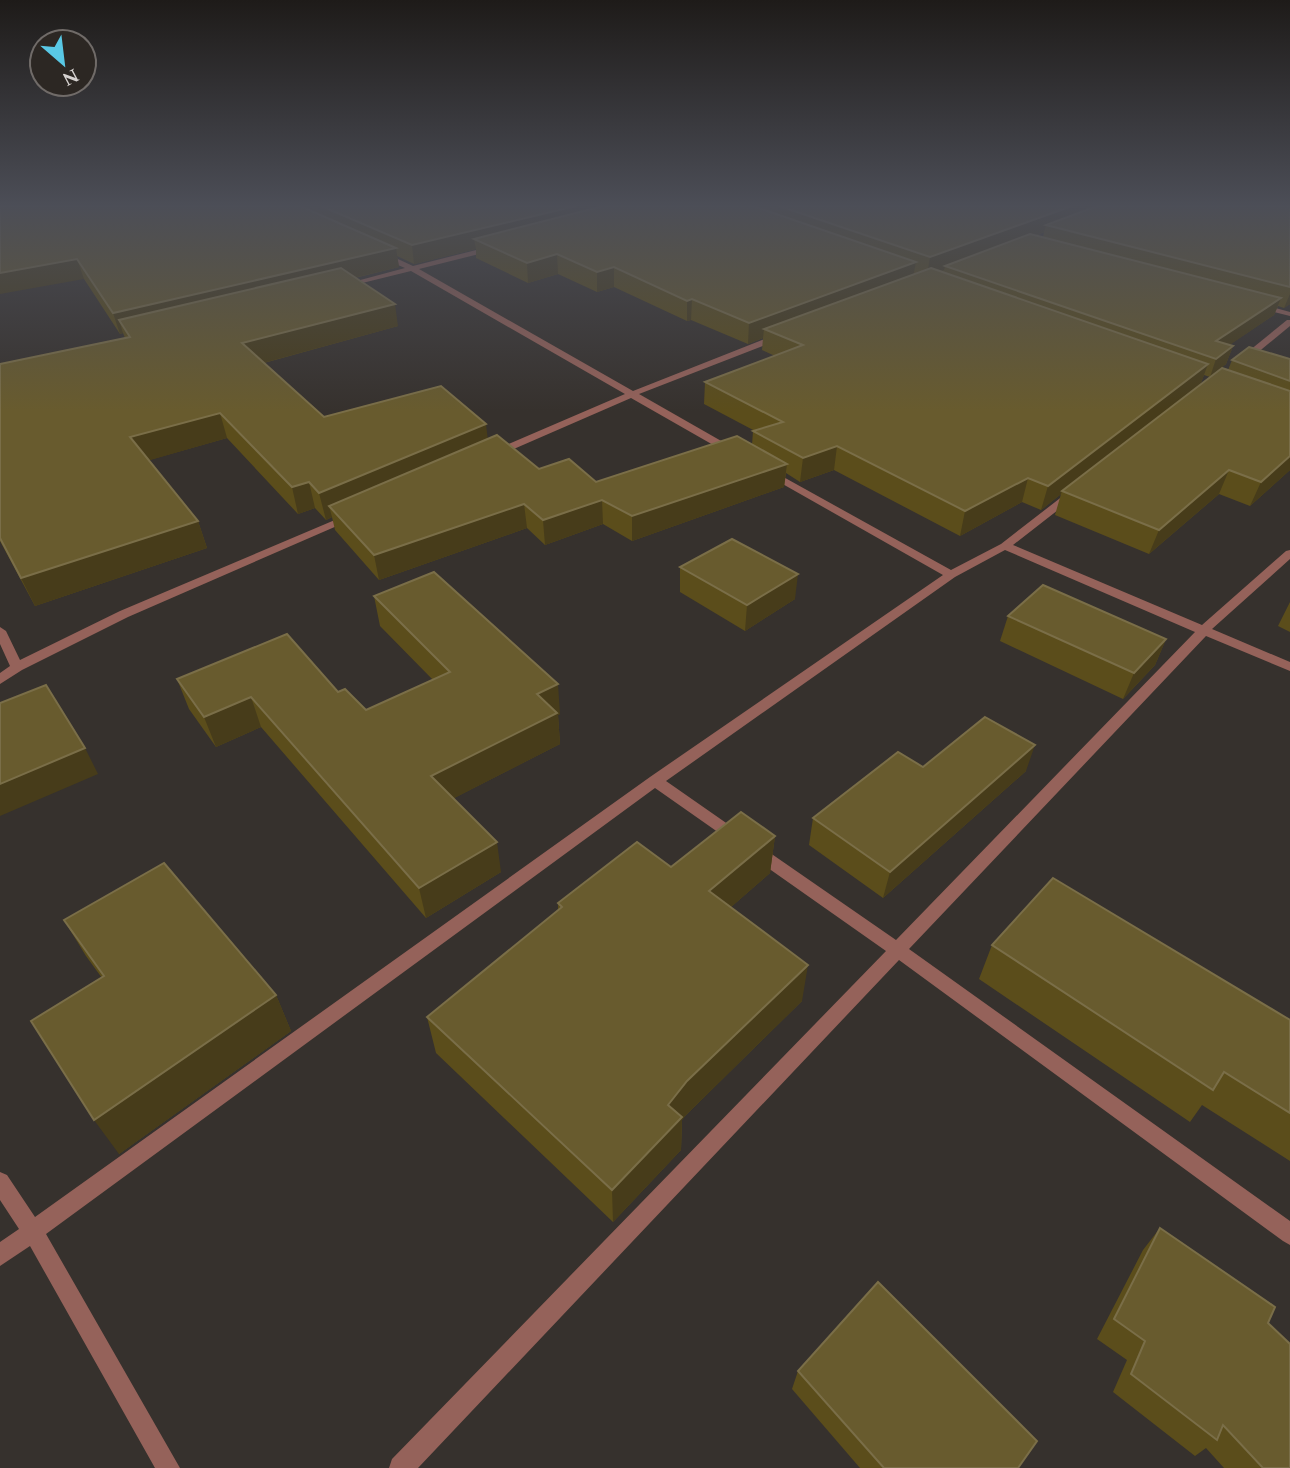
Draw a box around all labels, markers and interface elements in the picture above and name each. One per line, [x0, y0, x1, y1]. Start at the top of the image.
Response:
north arrow [28, 28, 98, 98]
text: N [57, 60, 84, 93]

